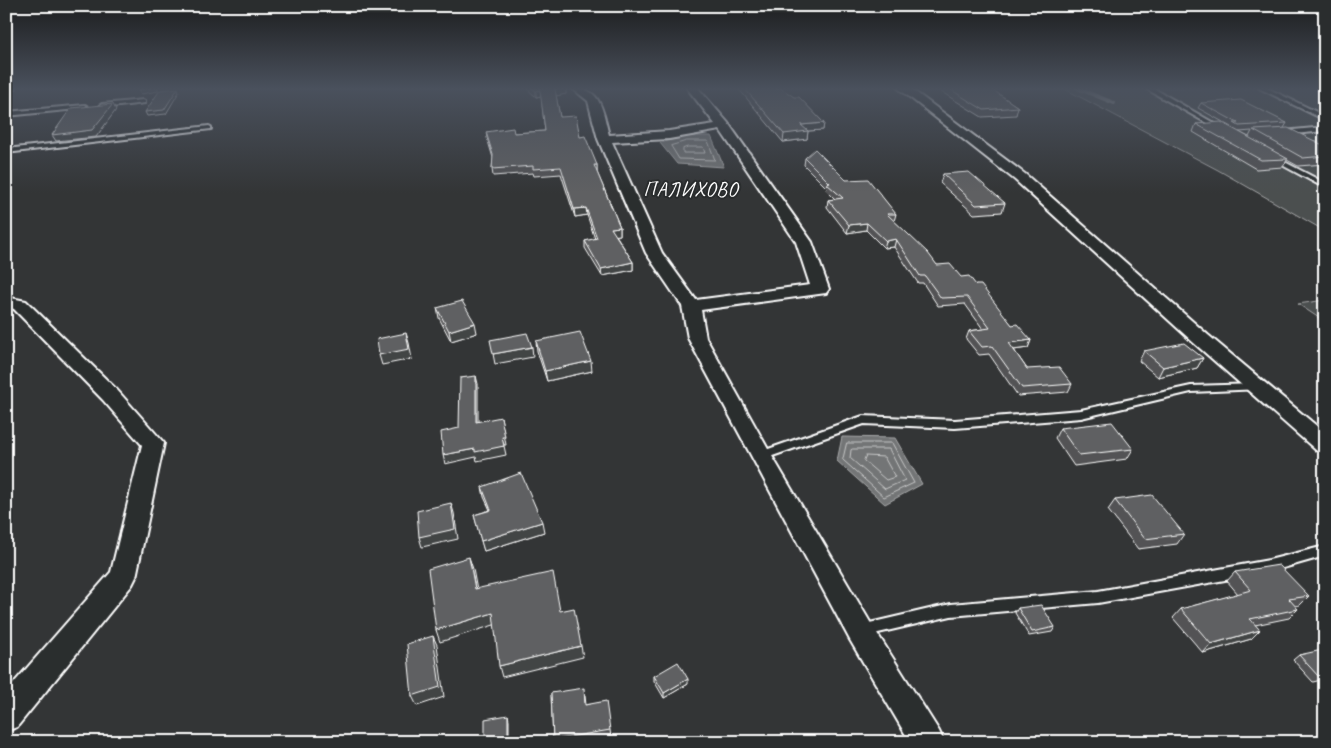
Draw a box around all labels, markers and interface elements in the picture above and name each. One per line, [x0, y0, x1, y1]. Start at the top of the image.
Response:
district label: ПАЛИХОВО [644, 177, 740, 202]

